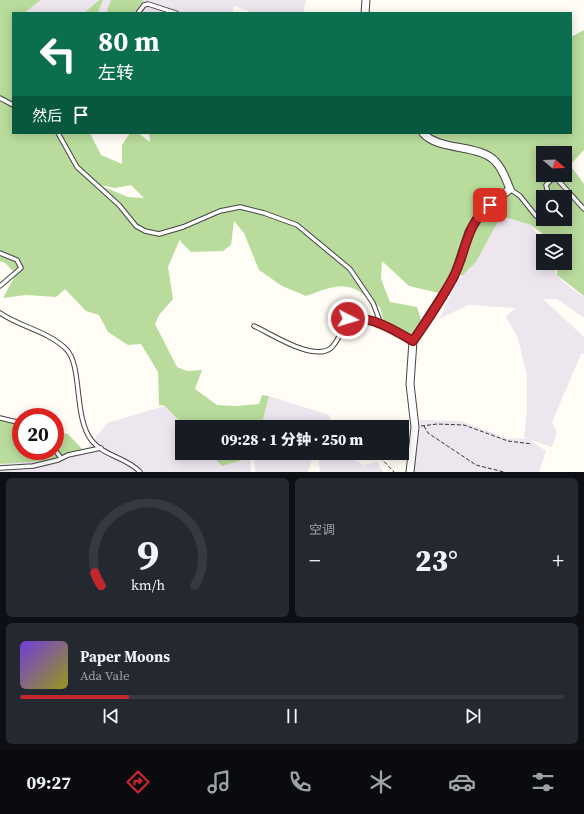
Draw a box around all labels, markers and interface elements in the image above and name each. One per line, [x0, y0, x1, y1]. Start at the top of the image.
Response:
text: 80 m [98, 22, 160, 60]
icon: left [32, 28, 84, 80]
text: 左转 [98, 60, 134, 85]
icon: arrive [70, 104, 92, 126]
text: 然后 [32, 105, 62, 126]
north arrow [536, 146, 572, 182]
map controls [536, 146, 572, 270]
pin [473, 188, 507, 222]
button: search [536, 190, 572, 226]
icon: arrive [479, 194, 501, 216]
button: layers [536, 234, 572, 270]
position arrow [327, 298, 369, 340]
speed limit sign: 20 [12, 408, 64, 460]
text: 09:28 · 1 分钟 · 250 m [221, 429, 363, 450]
text: 空调 [309, 521, 335, 538]
text: 9 [136, 525, 159, 582]
text: 23° [415, 540, 458, 581]
text: − [309, 545, 321, 575]
text: + [552, 545, 564, 575]
text: km/h [131, 574, 165, 594]
text: Paper Moons [80, 646, 170, 667]
text: Ada Vale [80, 667, 130, 684]
icon: previous [100, 705, 122, 727]
icon: pause [281, 705, 303, 727]
icon: next [462, 705, 484, 727]
icon: directions [124, 768, 152, 796]
icon: music [205, 768, 233, 796]
icon: phone [286, 768, 314, 796]
icon: climate [367, 768, 395, 796]
icon: car [448, 768, 476, 796]
icon: filters [529, 768, 557, 796]
text: 09:27 [27, 770, 71, 795]

